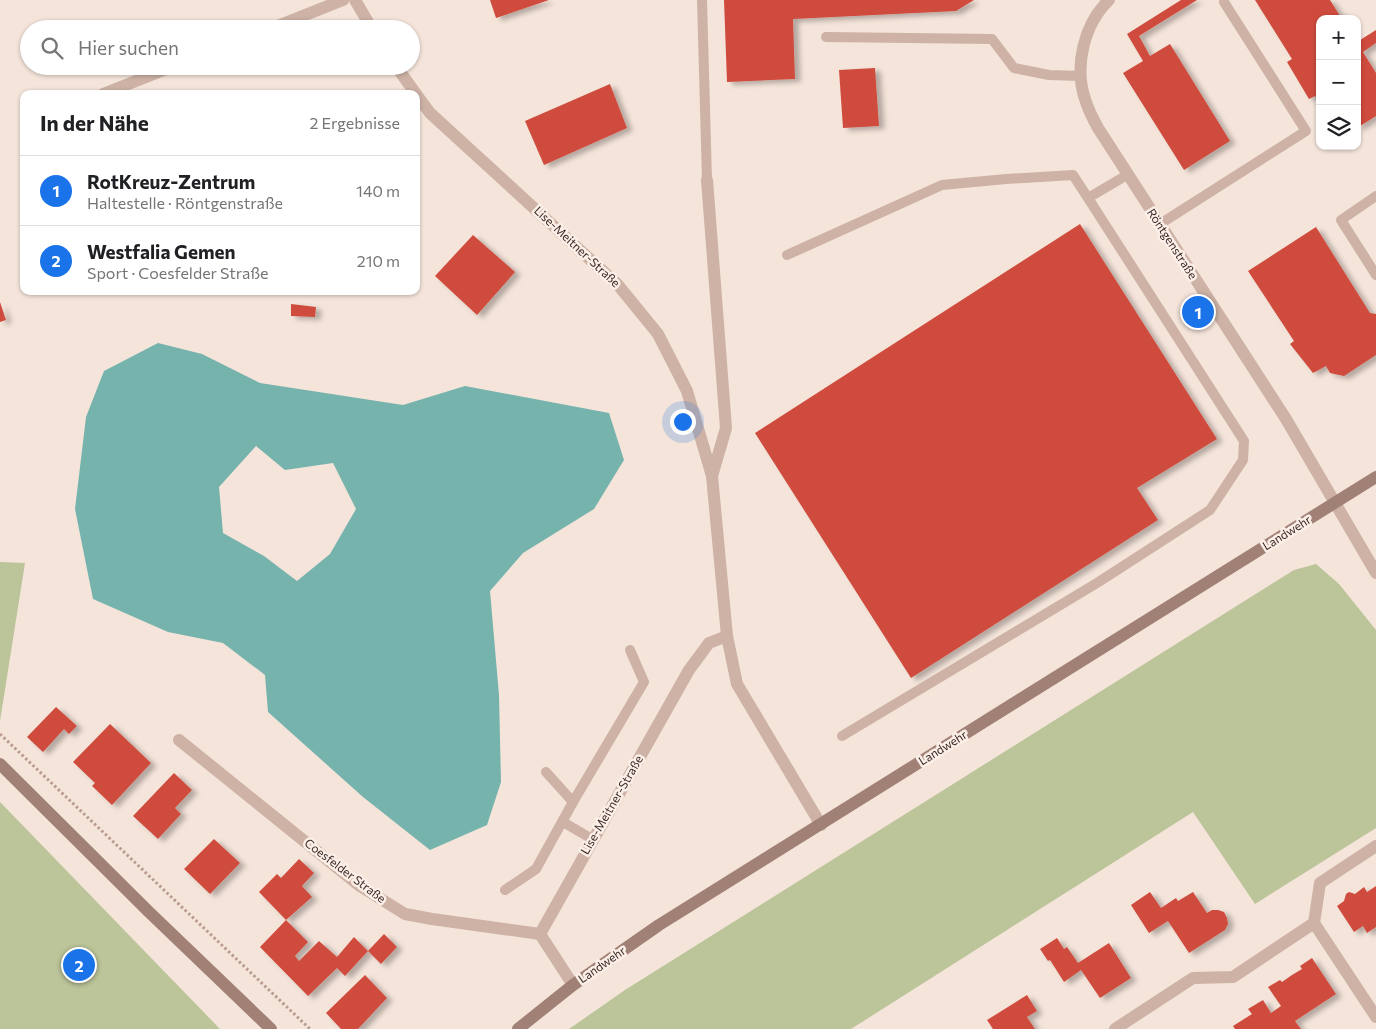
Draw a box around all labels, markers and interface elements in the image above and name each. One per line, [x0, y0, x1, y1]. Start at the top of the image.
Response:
map controls [1316, 15, 1361, 150]
button: + [1316, 15, 1361, 60]
search box [20, 20, 420, 75]
icon: search [38, 34, 66, 62]
text: Hier suchen [78, 36, 179, 59]
button: − [1316, 60, 1361, 105]
button: layers [1316, 105, 1361, 150]
text: In der Nähe [40, 110, 149, 135]
text: 2 Ergebnisse [310, 113, 400, 132]
text: RotKreuz-Zentrum [87, 170, 255, 193]
text: 1 [52, 181, 60, 200]
text: 140 m [356, 181, 400, 200]
text: Haltestelle · Röntgenstraße [87, 193, 283, 212]
street label: Lise-Meitner-Straße [532, 203, 623, 290]
street label: Röntgenstraße [1145, 206, 1201, 281]
text: Westfalia Gemen [87, 240, 235, 263]
text: 2 [51, 251, 61, 270]
text: 210 m [357, 251, 400, 270]
text: Sport · Coesfelder Straße [87, 263, 269, 282]
pin: 1 [1182, 293, 1214, 331]
your location [670, 409, 696, 435]
street label: Landwehr [1260, 512, 1313, 552]
street label: Landwehr [916, 727, 969, 767]
street label: Lise-Meitner-Straße [577, 752, 645, 857]
street label: Coesfelder Straße [302, 835, 389, 905]
street label: Landwehr [575, 943, 628, 986]
pin: 2 [63, 946, 95, 984]

